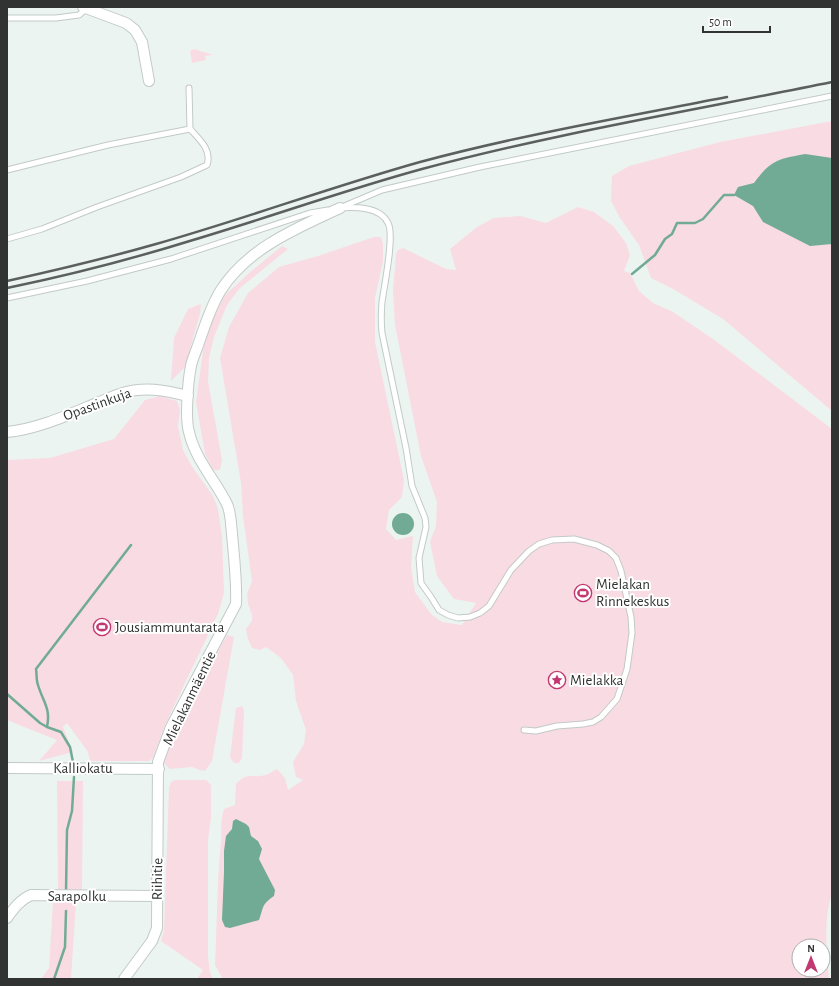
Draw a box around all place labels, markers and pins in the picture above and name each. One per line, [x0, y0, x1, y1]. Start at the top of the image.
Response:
place label: Mielakan Rinnekeskus [596, 577, 669, 609]
sports icon: Mielakan Rinnekeskus [573, 583, 593, 603]
sports icon: Jousiammuntarata [92, 617, 112, 637]
place label: Jousiammuntarata [115, 620, 224, 635]
place icon: Mielakka [547, 670, 567, 690]
place label: Mielakka [570, 673, 623, 688]

